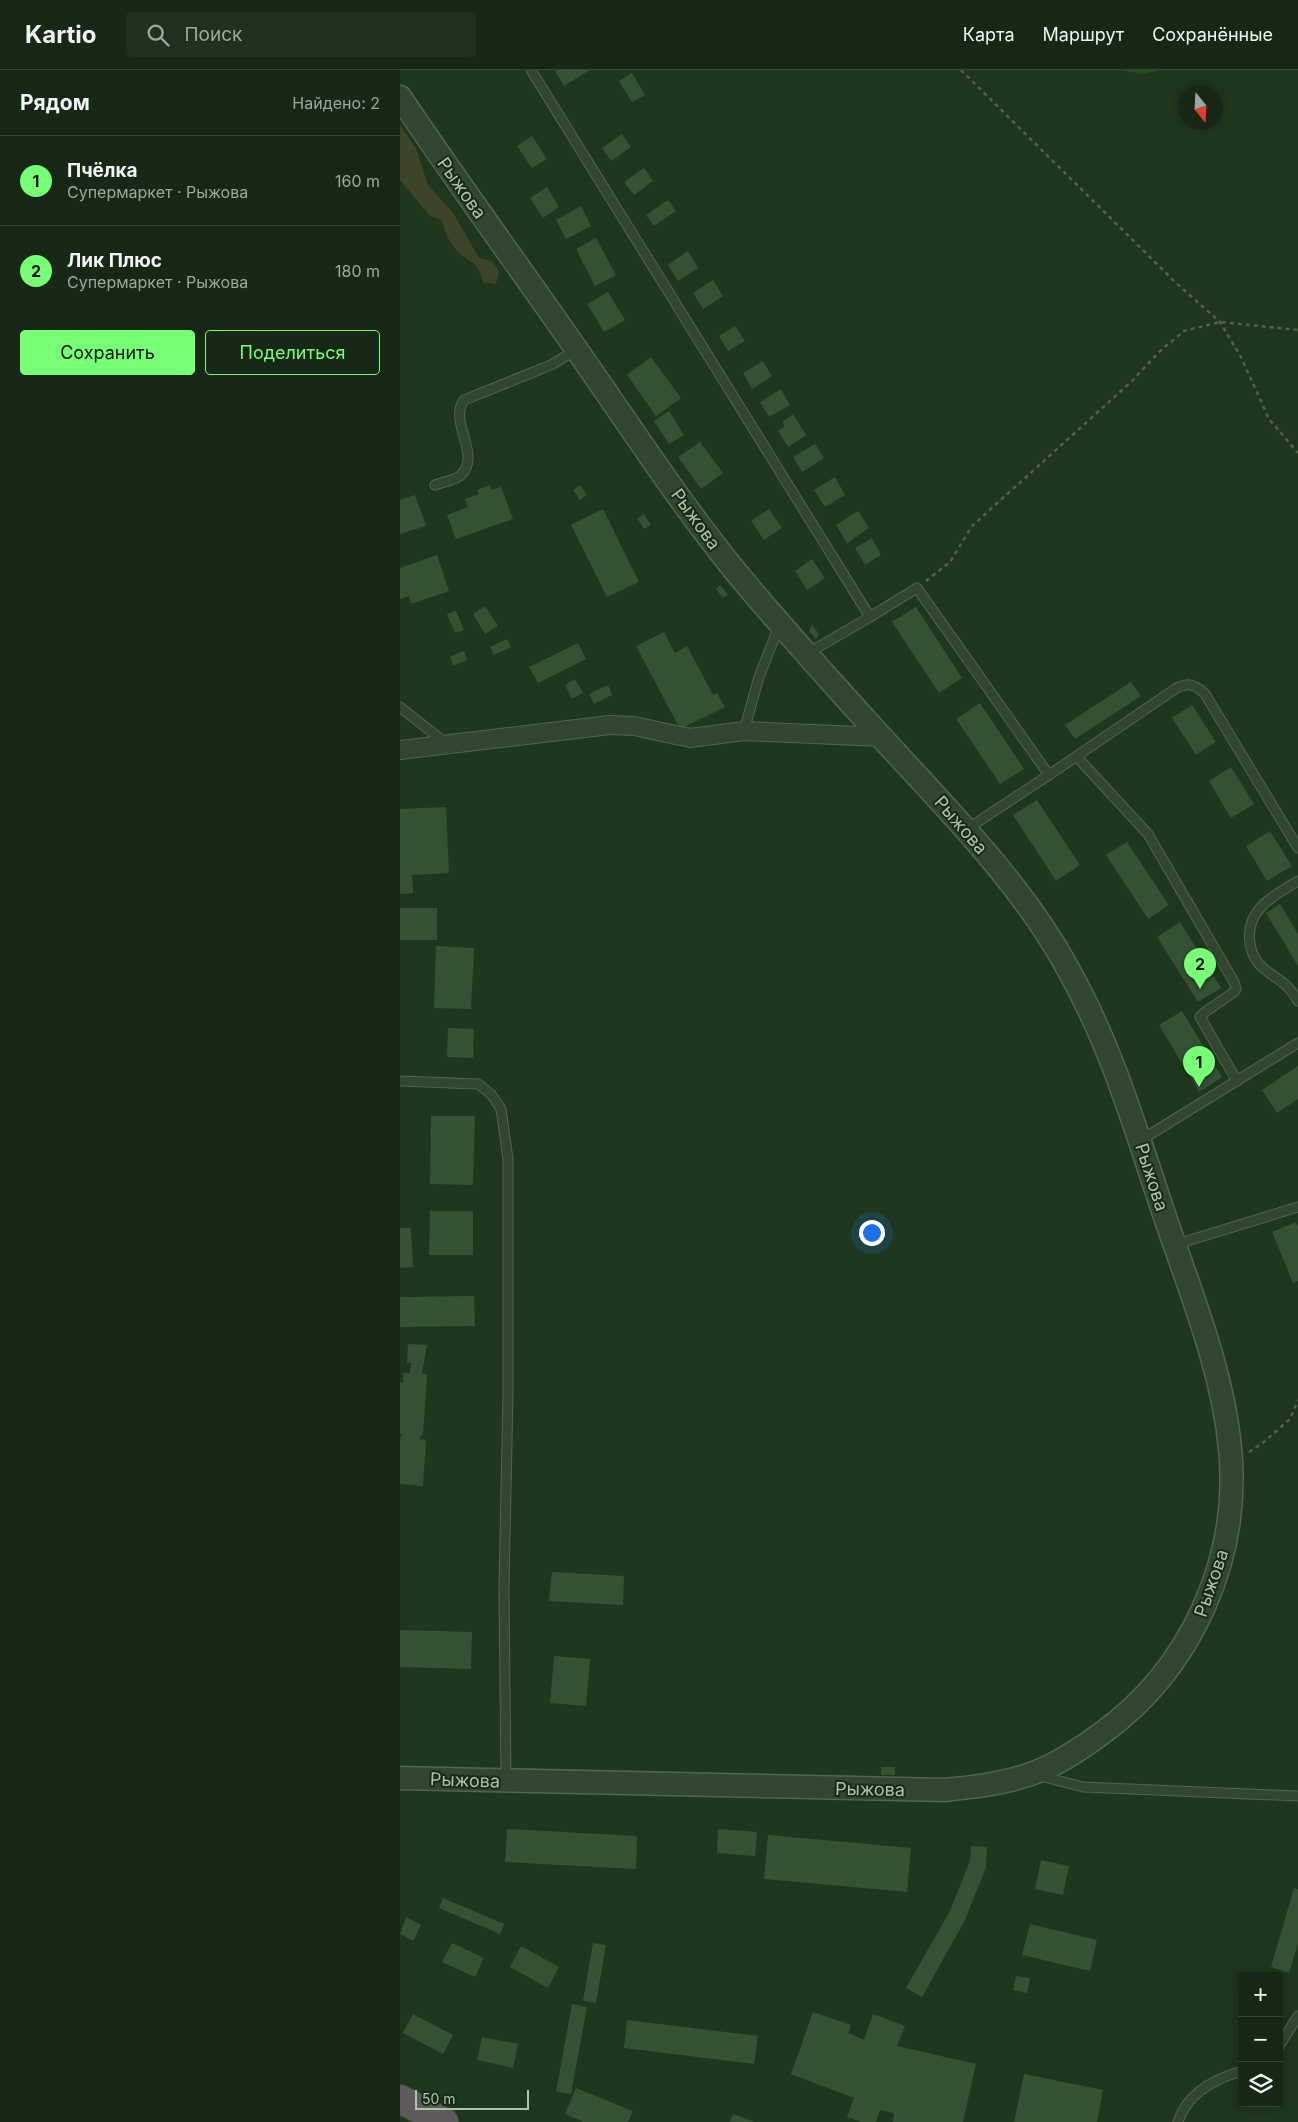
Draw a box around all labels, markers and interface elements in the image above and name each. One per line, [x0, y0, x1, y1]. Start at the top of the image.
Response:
search box [126, 12, 476, 57]
text: Kartio [25, 20, 96, 49]
icon: search [144, 21, 172, 49]
text: Поиск [184, 23, 242, 46]
text: Карта [963, 24, 1015, 45]
text: Маршрут [1043, 24, 1124, 45]
text: Сохранённые [1152, 24, 1273, 45]
north arrow [1178, 85, 1223, 130]
text: Рядом [20, 90, 90, 115]
text: Найдено: 2 [292, 93, 380, 113]
street label: Рыжова [433, 153, 491, 223]
text: Пчёлка [67, 159, 138, 182]
text: 1 [33, 171, 39, 191]
text: 160 m [335, 171, 380, 191]
text: Супермаркет · Рыжова [67, 182, 248, 202]
text: Лик Плюс [67, 249, 162, 272]
text: 2 [31, 261, 41, 281]
text: 180 m [335, 261, 380, 281]
text: Супермаркет · Рыжова [67, 272, 248, 292]
button: Сохранить [20, 330, 195, 375]
button: Поделиться [205, 330, 380, 375]
street label: Рыжова [667, 485, 725, 553]
street label: Рыжова [930, 792, 992, 858]
pin: 2 [1184, 948, 1216, 989]
pin: 1 [1183, 1046, 1215, 1087]
street label: Рыжова [1131, 1140, 1173, 1214]
your location [859, 1220, 885, 1246]
street label: Рыжова [1190, 1546, 1232, 1620]
street label: Рыжова [430, 1768, 500, 1792]
street label: Рыжова [835, 1778, 905, 1800]
map controls [1238, 1972, 1283, 2107]
button: + [1238, 1972, 1283, 2017]
button: − [1238, 2017, 1283, 2062]
button: layers [1238, 2062, 1283, 2107]
scale bar [415, 2087, 529, 2110]
text: 50 m [422, 2090, 456, 2107]

